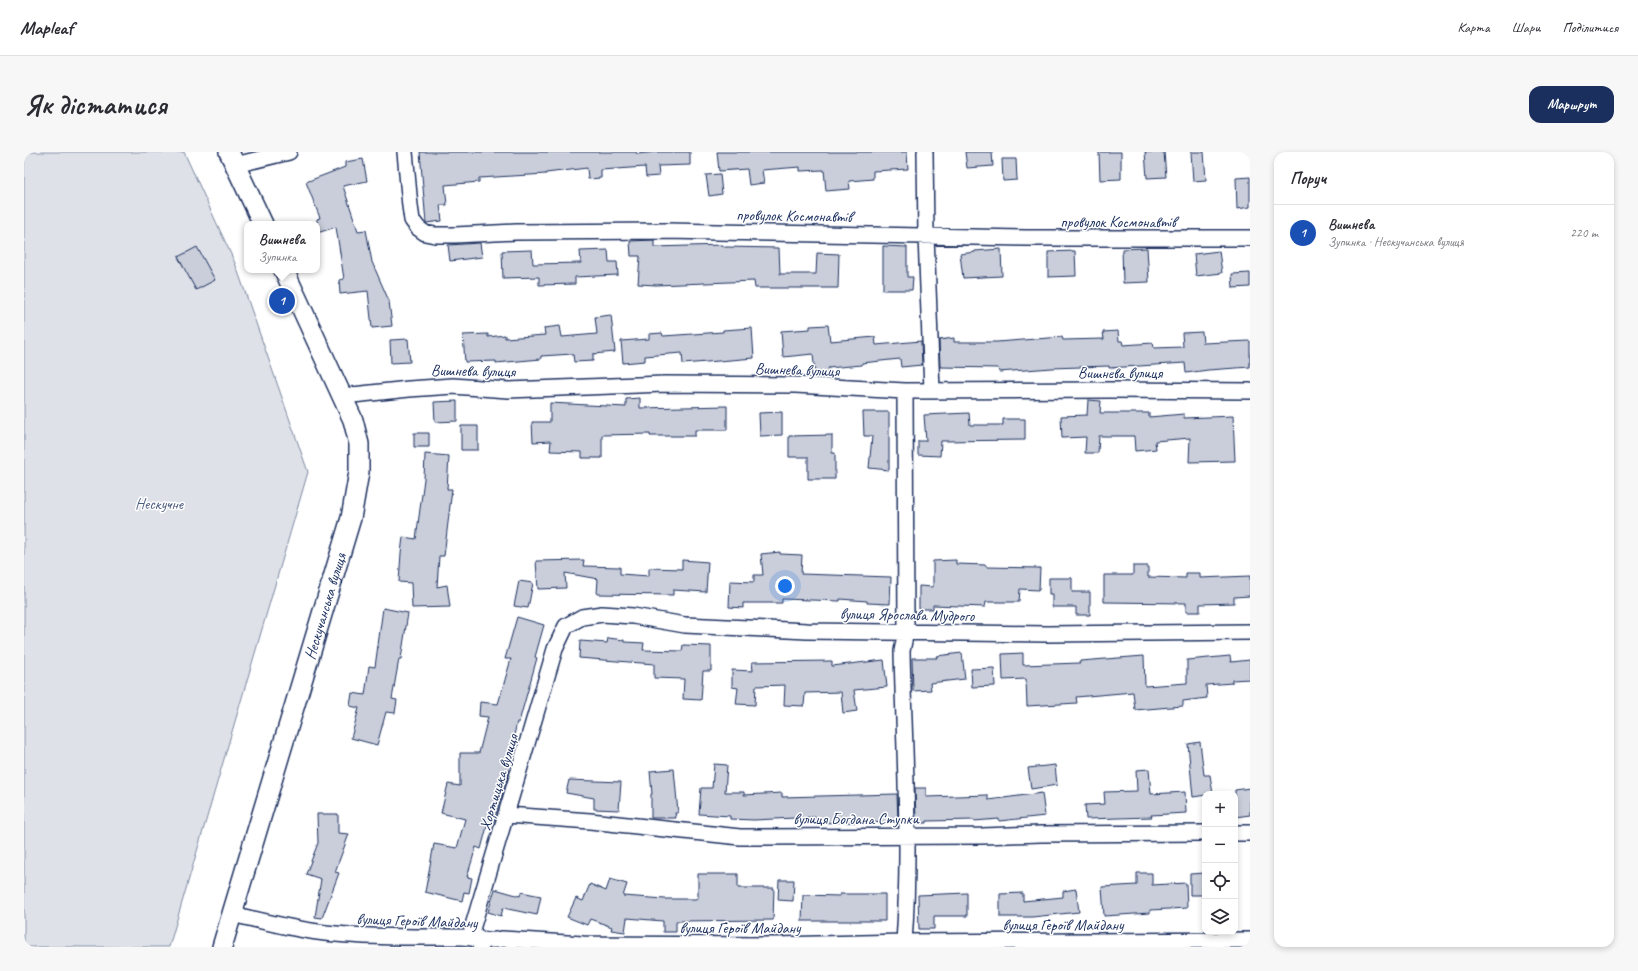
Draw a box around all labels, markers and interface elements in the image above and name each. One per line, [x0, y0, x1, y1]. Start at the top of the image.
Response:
text: Mapleaf [20, 16, 73, 40]
text: Карта [1458, 19, 1490, 36]
text: Шари [1512, 19, 1540, 36]
text: Поділитися [1562, 19, 1618, 36]
button: Маршрут [1529, 86, 1614, 123]
text: Як дістатися [24, 87, 167, 122]
text: Поруч [1290, 168, 1326, 189]
street label: провулок Космонавтів [736, 205, 856, 227]
street label: провулок Космонавтів [1060, 212, 1180, 232]
text: Вишнева [1328, 215, 1374, 234]
popup [244, 221, 320, 273]
text: 1 [1300, 225, 1306, 241]
text: 220 m [1570, 225, 1598, 241]
text: Вишнева [259, 230, 305, 249]
text: Зупинка · Нескучанська вулиця [1328, 234, 1464, 250]
text: Зупинка [259, 249, 296, 265]
pin: 1 [269, 286, 295, 316]
street label: Вишнева вулиця [754, 359, 841, 382]
street label: Вишнева вулиця [431, 360, 517, 382]
street label: Вишнева вулиця [1078, 363, 1164, 383]
park label: Нескучне [135, 494, 185, 514]
street label: Нескучанська вулиця [300, 550, 351, 662]
your location [775, 576, 795, 596]
street label: вулиця Ярослава Мудрого [840, 604, 976, 626]
street label: Хортицька вулиця [475, 730, 523, 833]
map controls [1202, 791, 1238, 935]
button: + [1202, 791, 1238, 827]
street label: вулиця Богдана Ступки [793, 809, 920, 829]
button: − [1202, 827, 1238, 863]
button: locate [1202, 863, 1238, 899]
button: layers [1202, 899, 1238, 935]
street label: вулиця Героїв Майдану [356, 909, 479, 933]
street label: вулиця Героїв Майдану [1003, 915, 1125, 935]
street label: вулиця Героїв Майдану [680, 918, 802, 938]

